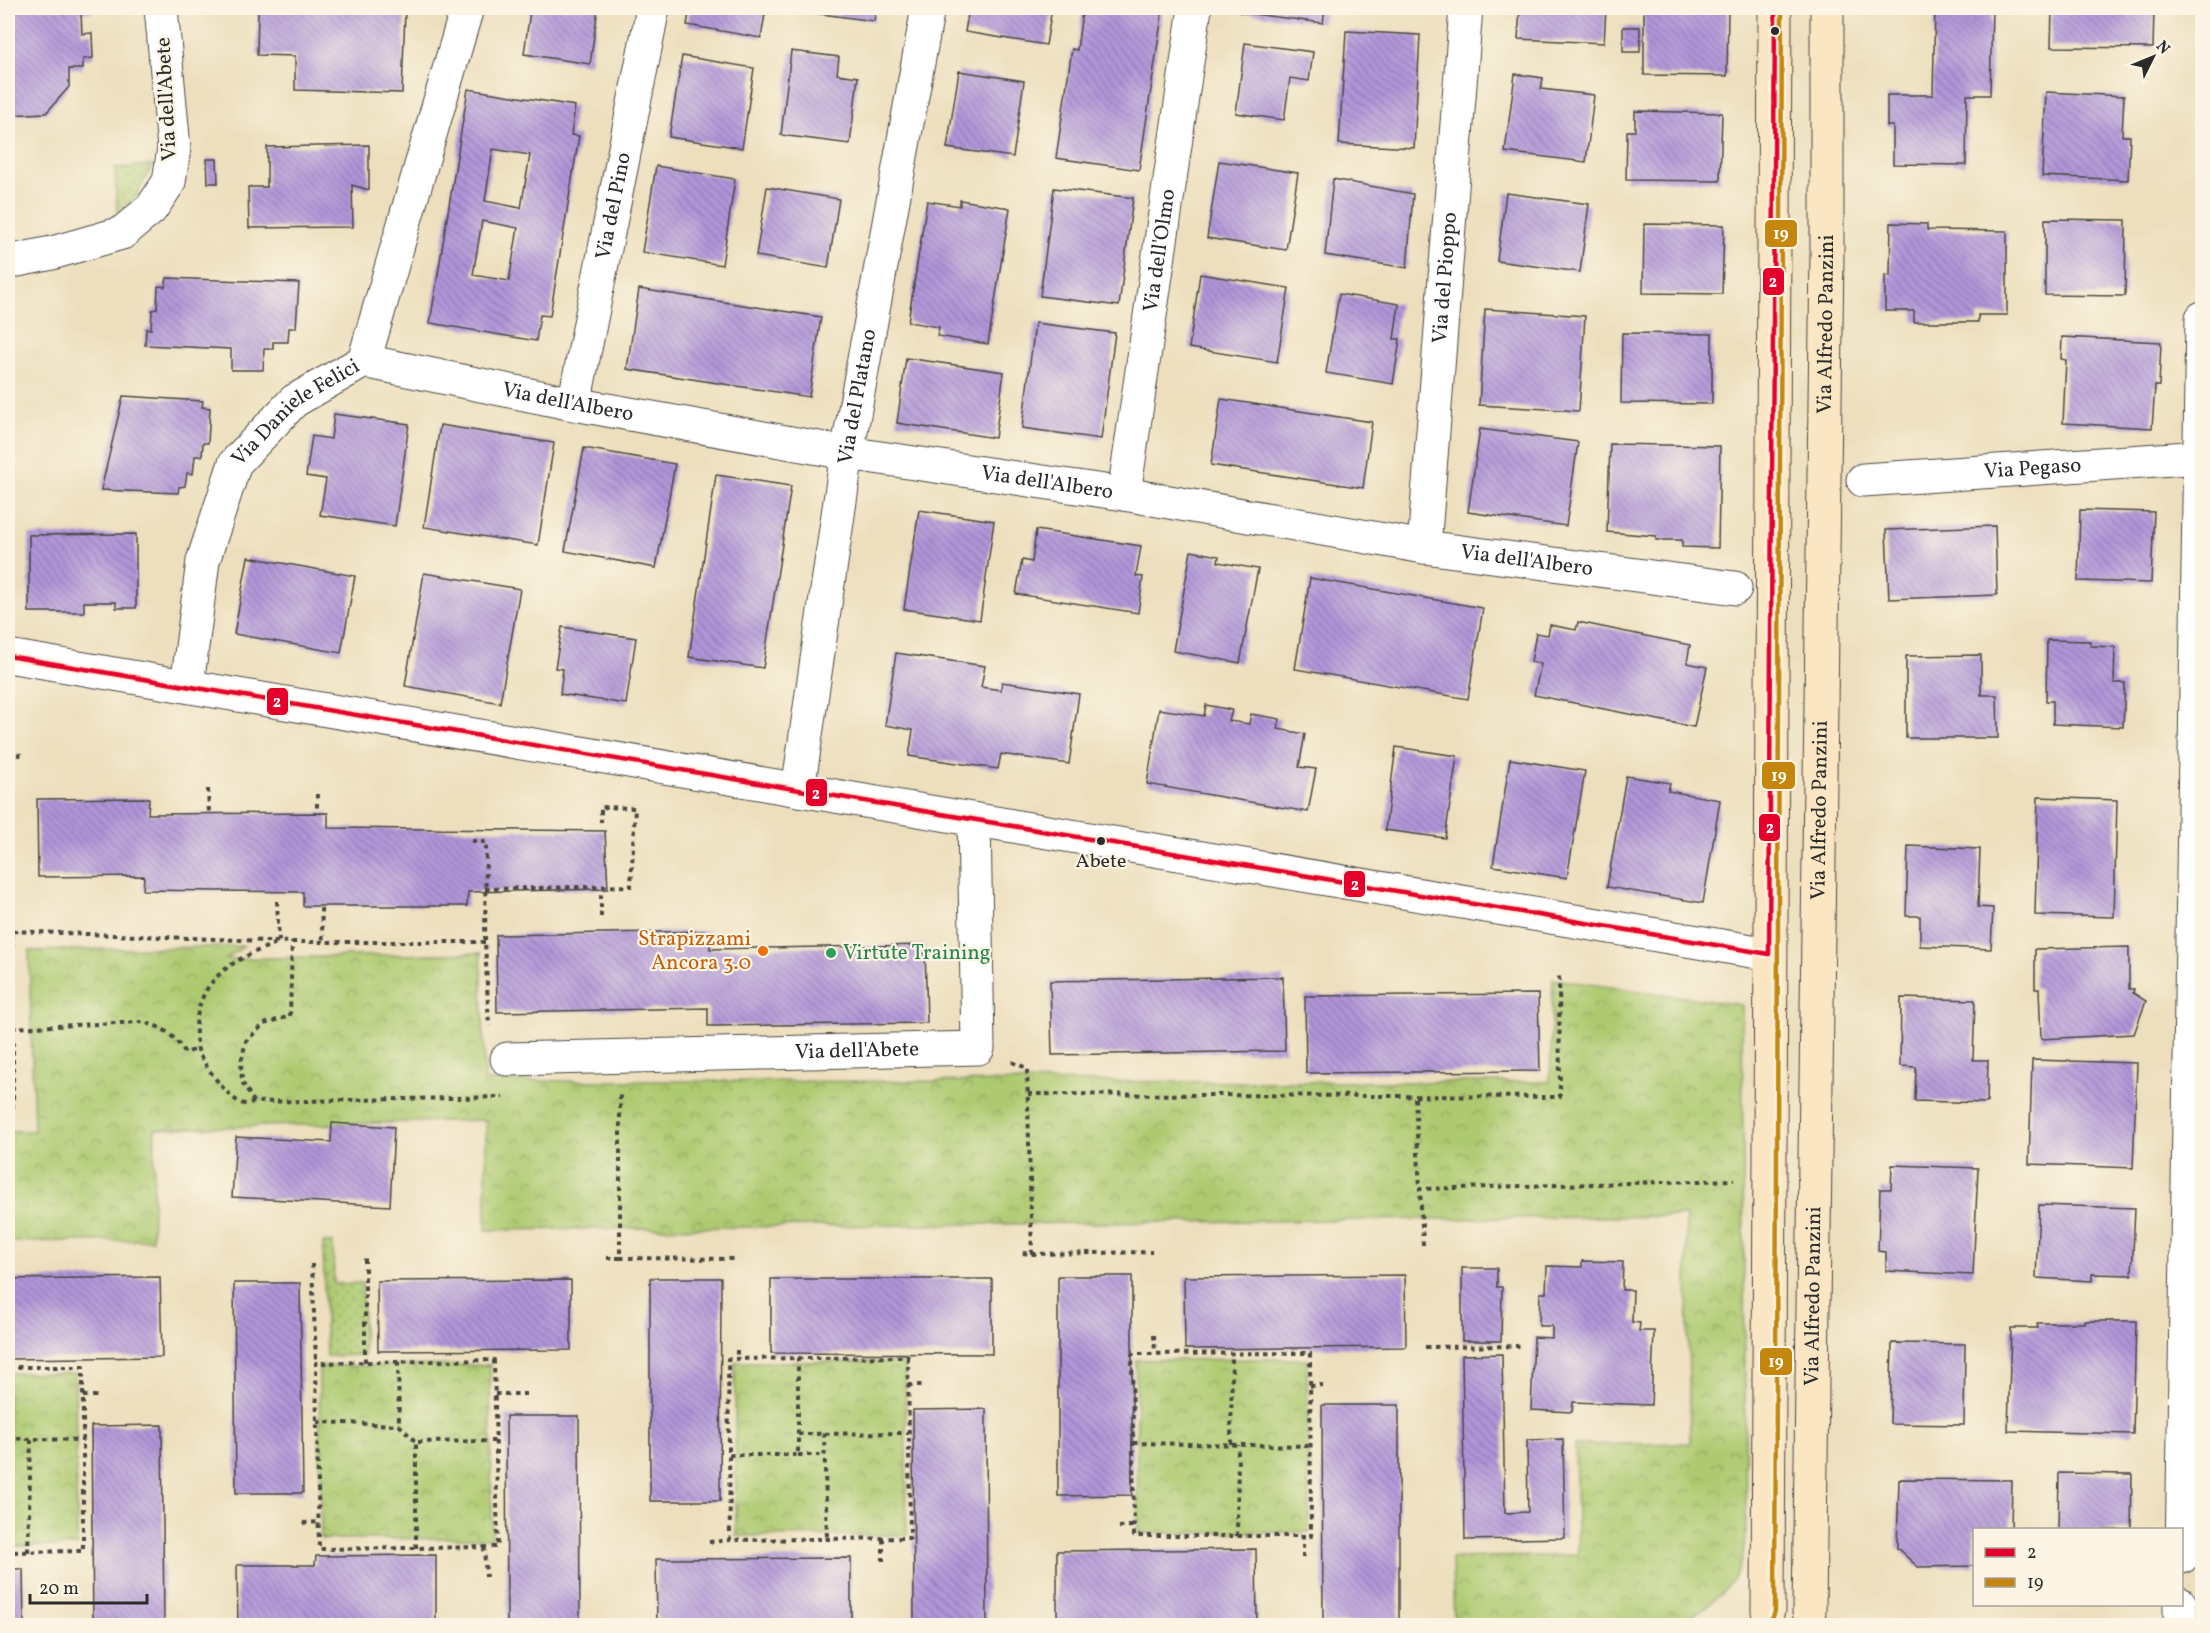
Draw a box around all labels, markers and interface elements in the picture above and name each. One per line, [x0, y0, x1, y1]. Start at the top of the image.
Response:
unlabelled marker [1769, 25, 1781, 37]
north arrow [2123, 27, 2183, 87]
street label: Via dell'Abete [149, 36, 185, 162]
text: N [2150, 36, 2175, 60]
street label: Via del Pino [589, 150, 638, 262]
street label: Via dell'Olmo [1136, 187, 1183, 314]
street label: Via del Pioppo [1425, 211, 1465, 345]
line badge: 19 [1764, 219, 1798, 248]
text: 19 [1773, 224, 1789, 246]
street label: Via Alfredo Panzini [1810, 234, 1842, 414]
line badge: 2 [1762, 267, 1785, 296]
text: 2 [1769, 272, 1777, 294]
street label: Via del Platano [831, 327, 884, 466]
street label: Via Daniele Felici [225, 352, 365, 473]
street label: Via dell'Albero [500, 375, 636, 429]
street label: Via Pegaso [1983, 451, 2082, 486]
street label: Via dell'Albero [979, 459, 1115, 507]
street label: Via dell'Albero [1459, 537, 1595, 584]
line badge: 2 [266, 687, 289, 716]
text: 2 [273, 692, 281, 714]
street label: Via Alfredo Panzini [1804, 720, 1835, 900]
line badge: 19 [1761, 761, 1796, 790]
text: 19 [1771, 766, 1787, 788]
line badge: 2 [805, 778, 828, 807]
text: 2 [812, 784, 820, 806]
line badge: 2 [1758, 813, 1781, 842]
text: 2 [1766, 818, 1774, 840]
marker: Abete [1095, 835, 1107, 847]
place label: Abete [1076, 848, 1126, 876]
line badge: 2 [1343, 870, 1366, 898]
text: 2 [1351, 875, 1359, 897]
place label: Strapizzami Ancora 3.0 [638, 925, 751, 978]
place label: Virtute Training [843, 939, 991, 968]
marker: Strapizzami Ancora 3.0 [756, 944, 770, 958]
marker: Virtute Training [824, 946, 838, 960]
street label: Via dell'Abete [794, 1035, 919, 1067]
street label: Via Alfredo Panzini [1797, 1206, 1829, 1386]
line badge: 19 [1759, 1347, 1793, 1376]
text: 19 [1768, 1352, 1784, 1374]
legend [1973, 1528, 2183, 1606]
text: 2 [2027, 1541, 2037, 1566]
scale bar [30, 1567, 147, 1605]
text: 19 [2027, 1571, 2043, 1596]
text: 20 m [39, 1577, 79, 1602]

